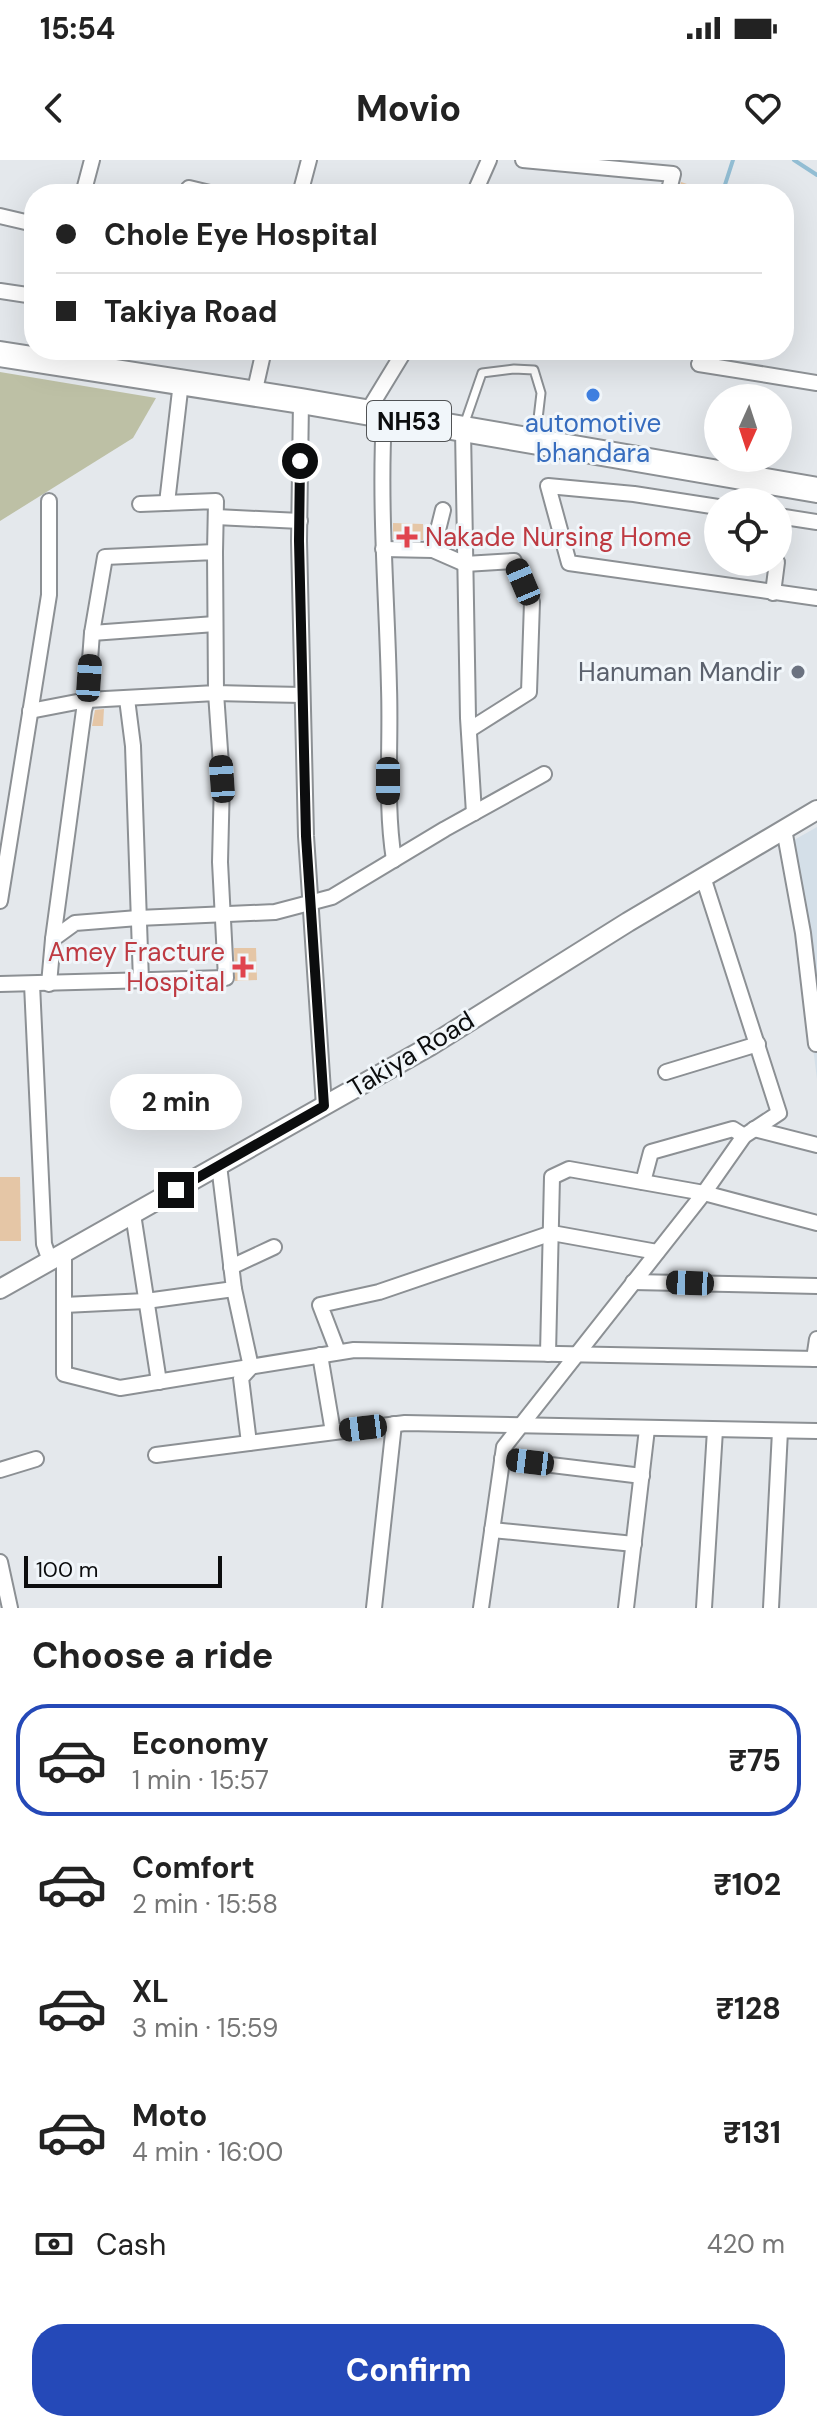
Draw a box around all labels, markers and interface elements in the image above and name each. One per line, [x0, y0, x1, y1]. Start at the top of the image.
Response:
text: 15:54 [40, 9, 115, 48]
text: Movio [356, 85, 461, 132]
icon: back [32, 86, 76, 130]
icon: heart [741, 86, 785, 130]
text: Chole Eye Hospital [104, 215, 378, 254]
text: Takiya Road [104, 292, 278, 331]
north arrow [704, 384, 792, 472]
map controls [704, 384, 792, 576]
marker: automotive bhandara [584, 386, 602, 404]
road number: NH53 [367, 401, 451, 441]
place label: automotive bhandara [525, 406, 661, 470]
route start [282, 443, 318, 479]
button: locate [704, 488, 792, 576]
place label: Nakade Nursing Home [425, 520, 691, 554]
marker: Nakade Nursing Home [396, 526, 418, 548]
car [503, 555, 543, 609]
car [75, 653, 103, 703]
place label: Hanuman Mandir [578, 655, 782, 689]
marker: Hanuman Mandir [789, 663, 807, 681]
car [208, 754, 236, 804]
car [376, 757, 400, 805]
place label: Amey Fracture Hospital [48, 935, 225, 999]
marker: Amey Fracture Hospital [232, 956, 254, 978]
street label: Takiya Road [342, 1003, 480, 1105]
callout: 2 min [110, 1074, 242, 1130]
text: 2 min [142, 1085, 210, 1119]
route end [158, 1172, 194, 1208]
car [666, 1270, 714, 1296]
car [338, 1413, 388, 1443]
car [505, 1447, 555, 1477]
scale bar [24, 1552, 222, 1588]
text: 100 m [36, 1555, 98, 1584]
text: Choose a ride [32, 1632, 273, 1679]
icon: car [36, 1724, 108, 1796]
text: Economy [132, 1724, 269, 1763]
text: ₹75 [728, 1741, 781, 1780]
text: 1 min · 15:57 [132, 1763, 269, 1797]
icon: car [36, 1848, 108, 1920]
text: Comfort [132, 1848, 255, 1887]
text: ₹102 [713, 1865, 781, 1904]
text: 2 min · 15:58 [132, 1887, 278, 1921]
icon: car [36, 1972, 108, 2044]
text: XL [132, 1972, 169, 2011]
text: ₹128 [716, 1989, 781, 2028]
text: 3 min · 15:59 [132, 2011, 278, 2045]
icon: car [36, 2096, 108, 2168]
text: Moto [132, 2096, 207, 2135]
text: ₹131 [723, 2113, 781, 2152]
text: 4 min · 16:00 [132, 2135, 283, 2169]
icon: cash [32, 2222, 76, 2266]
text: Cash [96, 2225, 166, 2264]
text: 420 m [707, 2227, 785, 2261]
button: Confirm [32, 2324, 785, 2416]

